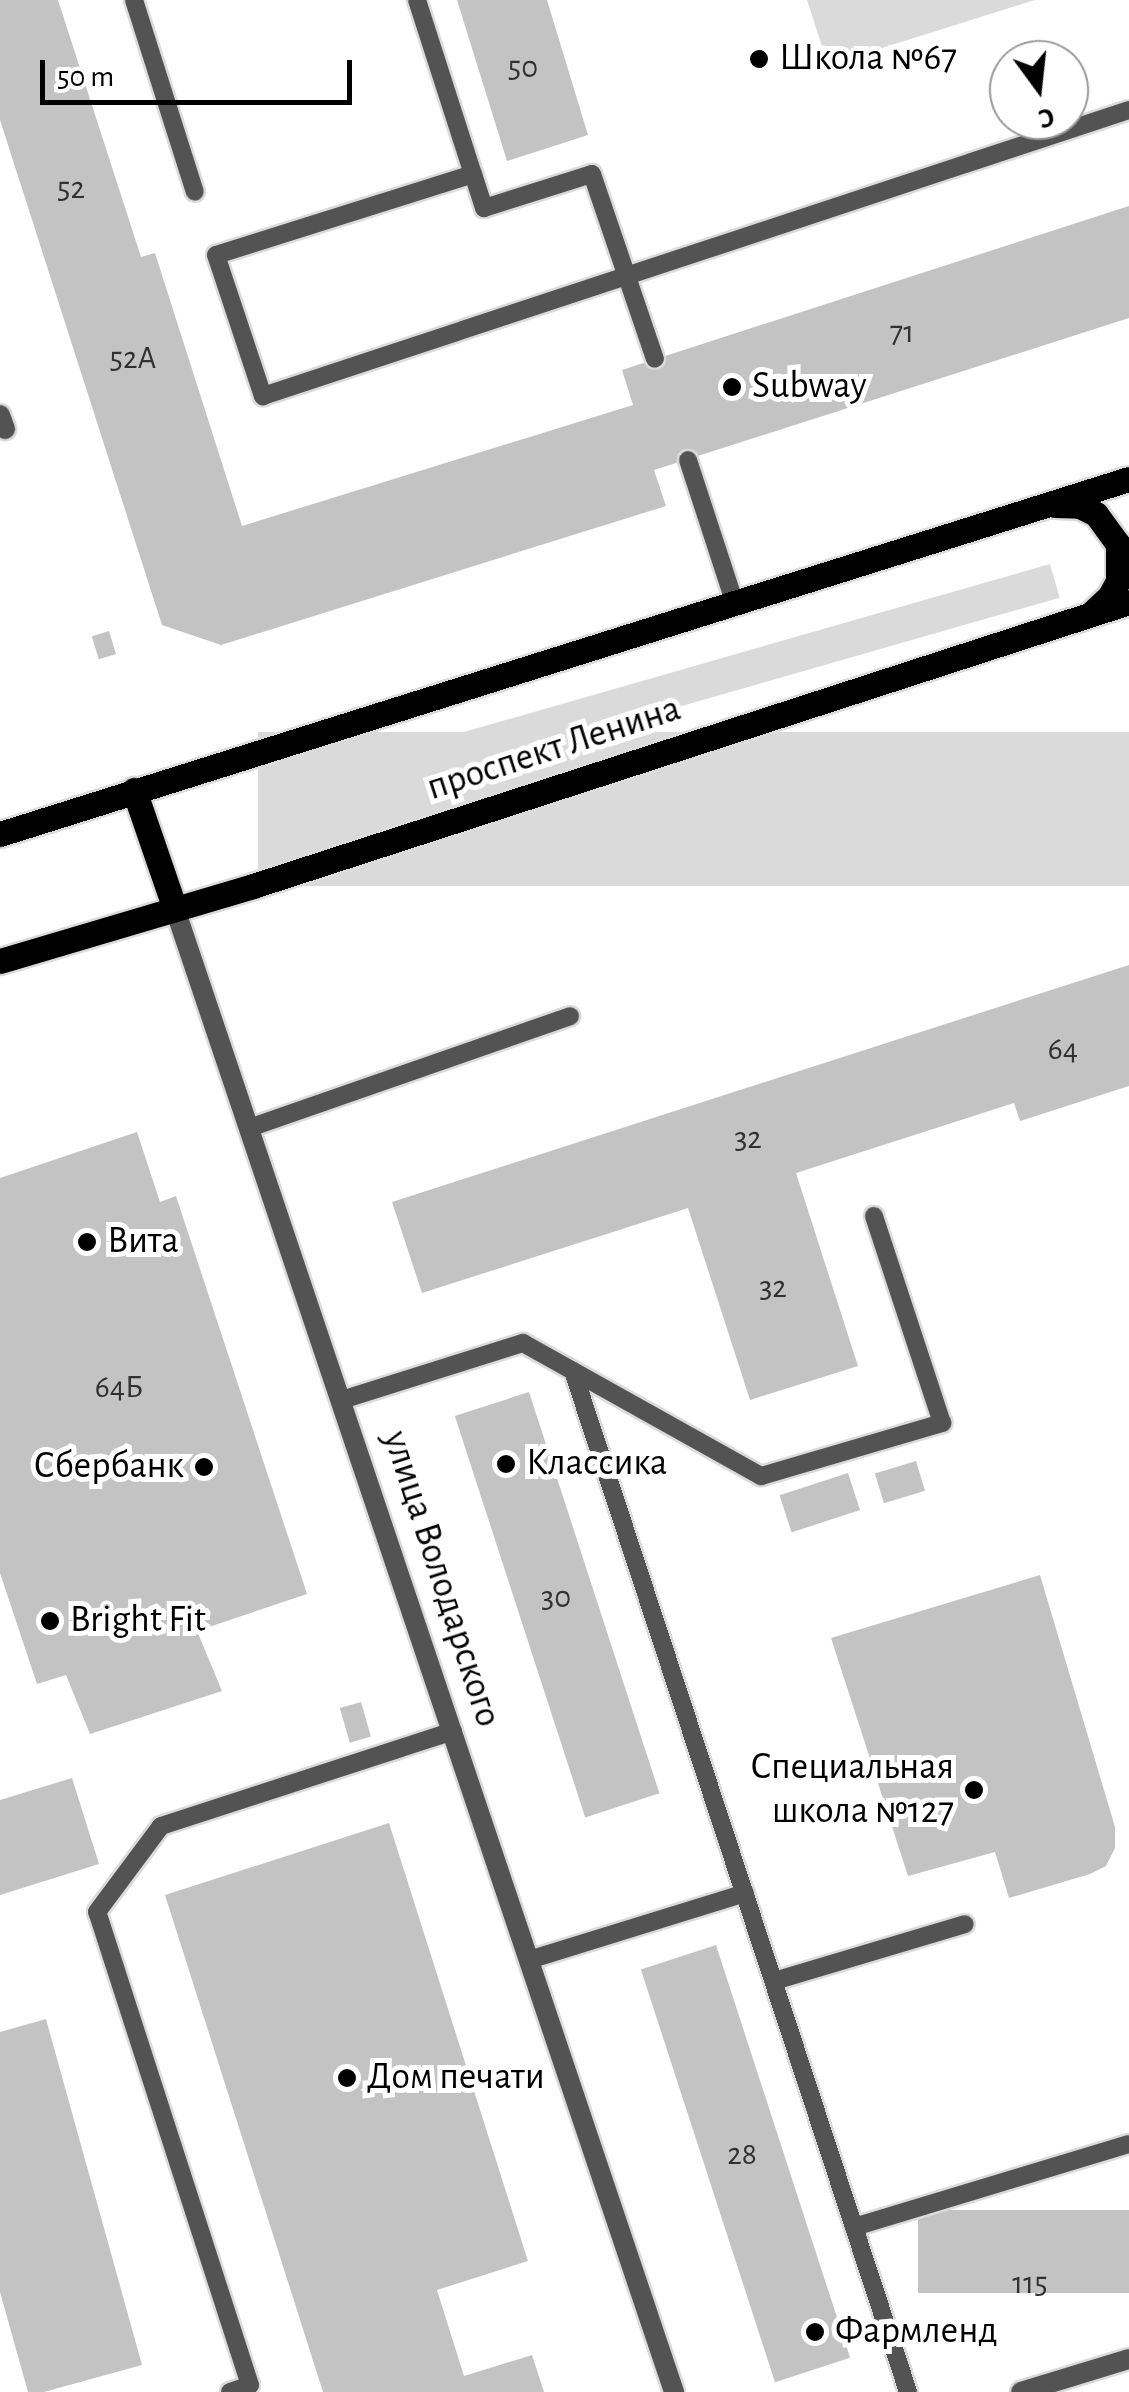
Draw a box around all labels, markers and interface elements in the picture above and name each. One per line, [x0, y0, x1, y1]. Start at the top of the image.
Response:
place label: Школа №67 [779, 36, 957, 82]
scale bar [45, 40, 358, 102]
north arrow [989, 40, 1089, 140]
house number: 50 [508, 48, 538, 86]
marker: Школа №67 [748, 48, 770, 70]
text: 50 m [57, 62, 114, 92]
text: С [1035, 102, 1057, 133]
house number: 52 [57, 169, 85, 207]
house number: 71 [890, 313, 914, 351]
house number: 52А [110, 339, 156, 377]
place label: Subway [752, 364, 867, 410]
marker: Subway [721, 376, 743, 398]
street label: проспект Ленина [421, 687, 687, 811]
house number: 64 [1048, 1030, 1078, 1068]
house number: 32 [734, 1119, 762, 1157]
place label: Вита [107, 1219, 179, 1265]
marker: Вита [76, 1231, 98, 1253]
house number: 32 [759, 1268, 787, 1306]
house number: 64Б [95, 1368, 143, 1406]
street label: улица Володарского [372, 1425, 510, 1733]
place label: Классика [526, 1441, 667, 1487]
place label: Сбербанк [34, 1444, 184, 1490]
marker: Классика [495, 1453, 517, 1475]
marker: Сбербанк [193, 1456, 215, 1478]
house number: 30 [541, 1578, 571, 1616]
place label: Bright Fit [70, 1598, 206, 1644]
marker: Bright Fit [39, 1610, 61, 1632]
place label: Специальная школа №127 [750, 1745, 954, 1835]
marker: Специальная школа №127 [963, 1779, 985, 1801]
place label: Дом печати [367, 2055, 545, 2101]
marker: Дом печати [336, 2067, 358, 2089]
house number: 28 [727, 2135, 757, 2173]
house number: 115 [1012, 2264, 1048, 2302]
place label: Фармленд [835, 2309, 998, 2355]
marker: Фармленд [804, 2321, 826, 2343]

